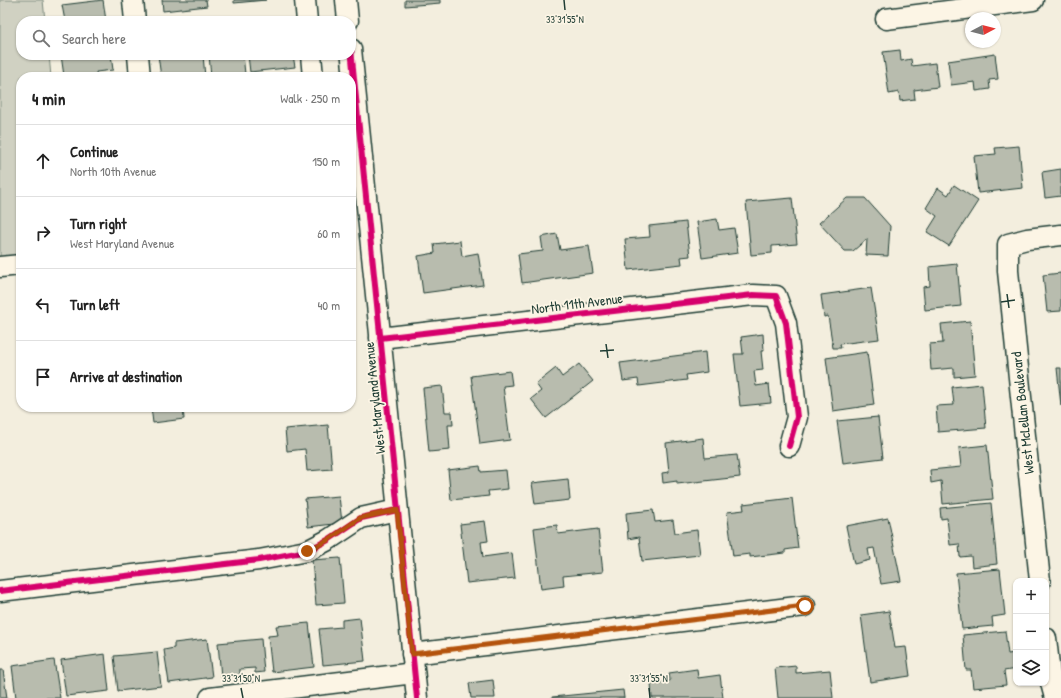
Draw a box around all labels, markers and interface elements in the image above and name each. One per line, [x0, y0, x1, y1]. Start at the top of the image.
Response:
north arrow [965, 12, 1001, 48]
text: 33°31'55"N [546, 13, 584, 26]
search box [16, 16, 356, 60]
icon: search [30, 27, 52, 49]
text: Search here [62, 28, 126, 49]
text: 4 min [32, 87, 65, 110]
text: Walk · 250 m [280, 89, 340, 107]
text: Continue [70, 141, 118, 162]
icon: ahead [32, 150, 54, 172]
text: 150 m [312, 152, 340, 170]
text: North 10th Avenue [70, 162, 157, 180]
text: Turn right [70, 213, 126, 234]
icon: right [32, 222, 54, 244]
text: 60 m [317, 224, 340, 242]
text: West Maryland Avenue [70, 234, 174, 252]
street label: North 11th Avenue [530, 288, 624, 318]
icon: left [32, 294, 54, 316]
text: Turn left [70, 294, 120, 315]
text: 40 m [317, 296, 340, 314]
street label: West Maryland Avenue [359, 341, 390, 455]
street label: West McLellan Boulevard [1006, 350, 1038, 475]
icon: arrive [32, 366, 54, 388]
text: Arrive at destination [70, 366, 182, 387]
route end [298, 542, 316, 560]
map controls [1013, 578, 1049, 686]
button: + [1013, 578, 1049, 614]
route start [796, 597, 814, 615]
button: − [1013, 614, 1049, 650]
button: layers [1013, 650, 1049, 686]
text: 33°31'50"N [222, 672, 260, 685]
text: 33°31'55"N [630, 672, 668, 685]

